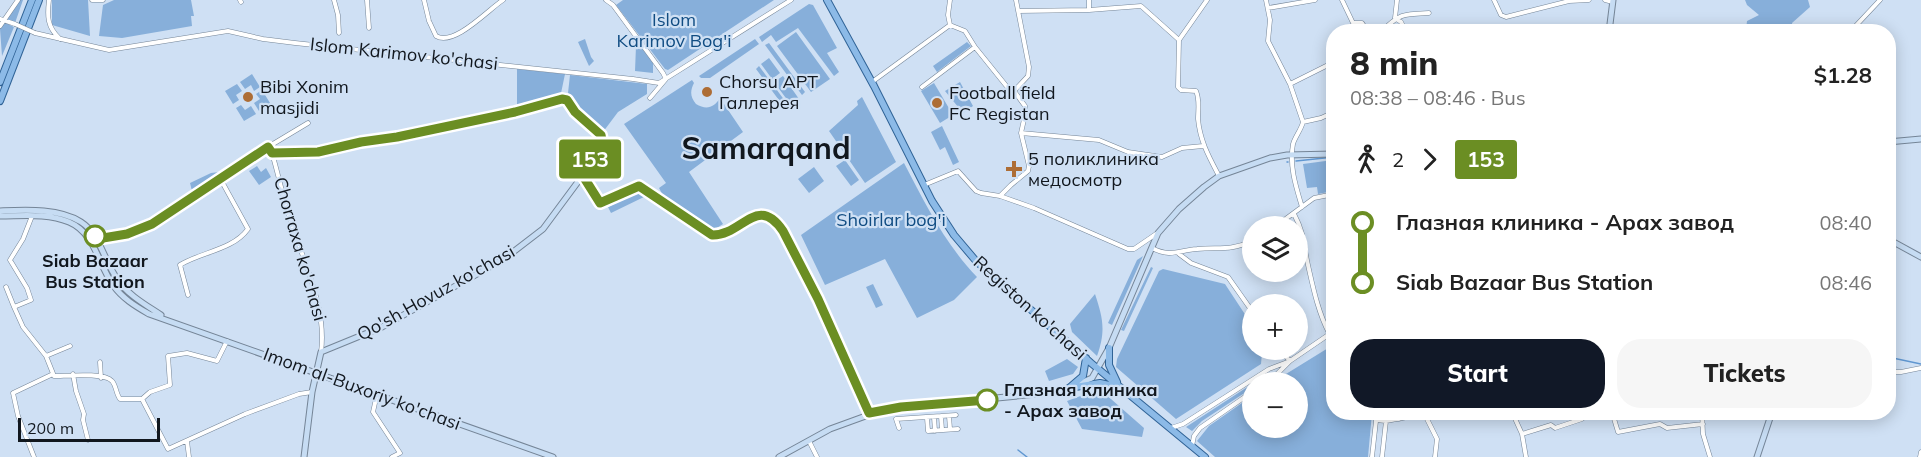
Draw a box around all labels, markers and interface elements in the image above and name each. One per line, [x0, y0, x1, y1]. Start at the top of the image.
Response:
park label: Islom Karimov Bog'i [617, 8, 731, 52]
street label: Islom Karimov ko'chasi [309, 32, 499, 75]
text: 8 min [1350, 42, 1438, 83]
text: $1.28 [1814, 61, 1872, 89]
place label: Chorsu АРТ Галлерея [719, 70, 818, 114]
place label: Bibi Xonim masjidi [260, 75, 349, 119]
place label: Football field FC Registan [949, 81, 1056, 125]
marker: Chorsu АРТ Галлерея [700, 85, 714, 99]
text: 08:38 – 08:46 · Bus [1350, 85, 1526, 110]
marker: Bibi Xonim masjidi [241, 90, 255, 104]
marker: Football field FC Registan [930, 96, 944, 110]
district label: Samarqand [682, 129, 850, 167]
line badge: 153 [556, 140, 624, 178]
icon: walk [1350, 143, 1383, 176]
icon: forward [1413, 143, 1446, 176]
text: 153 [571, 146, 609, 172]
text: 153 [1467, 146, 1505, 172]
place label: 5 поликлиника медосмотр [1028, 147, 1159, 191]
text: 2 [1392, 147, 1404, 172]
marker: 5 поликлиника медосмотр [1005, 160, 1023, 178]
street label: Chorraxa ko'chasi [269, 174, 332, 324]
park label: Shoirlar bog'i [836, 208, 946, 231]
text: Глазная клиника - Арах завод [1396, 208, 1734, 236]
text: 08:40 [1819, 210, 1872, 235]
map controls [1242, 216, 1308, 438]
button: layers [1242, 216, 1308, 282]
marker: Siab Bazaar Bus Station [84, 225, 106, 247]
street label: Qo'sh Hovuz ko'chasi [353, 240, 519, 346]
place label: Siab Bazaar Bus Station [42, 249, 149, 293]
street label: Registon ko'chasi [969, 251, 1092, 365]
text: Siab Bazaar Bus Station [1396, 268, 1653, 296]
text: 08:46 [1819, 270, 1872, 295]
button: + [1242, 294, 1308, 360]
button: Start [1350, 339, 1605, 408]
button: Tickets [1617, 339, 1872, 408]
street label: Imom al-Buxoriy ko'chasi [260, 342, 464, 435]
button: − [1242, 372, 1308, 438]
place label: Глазная клиника - Арах завод [1004, 378, 1158, 422]
marker: Глазная клиника - Арах завод [976, 389, 998, 411]
scale bar [18, 415, 160, 442]
text: 200 m [27, 418, 74, 438]

